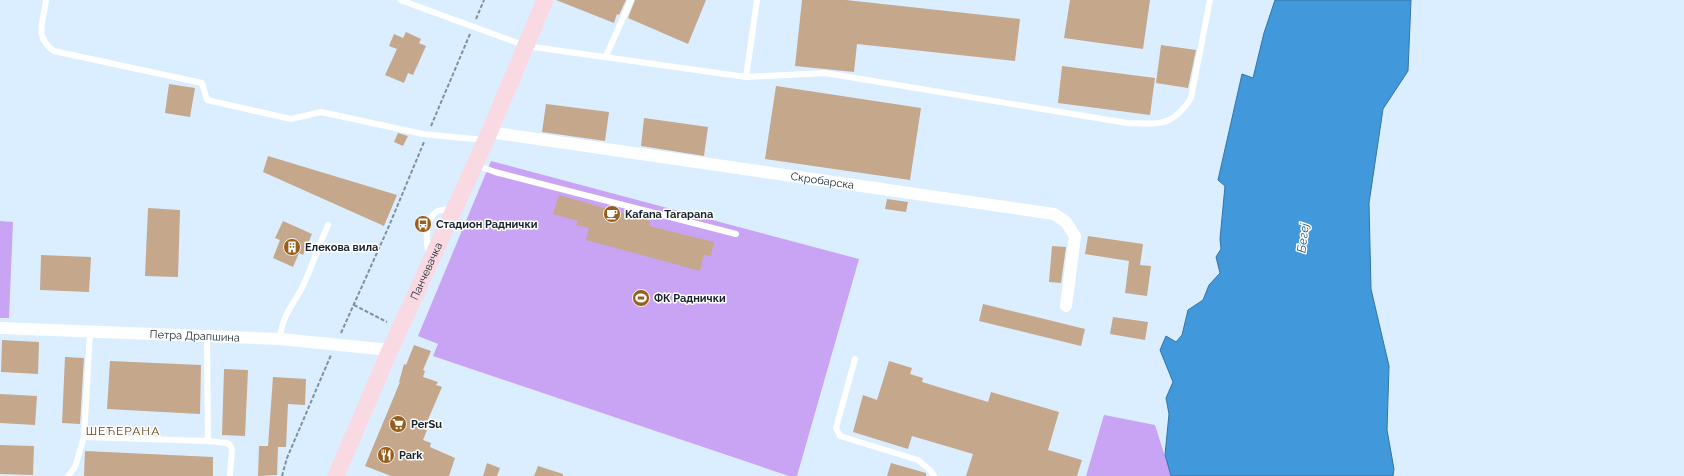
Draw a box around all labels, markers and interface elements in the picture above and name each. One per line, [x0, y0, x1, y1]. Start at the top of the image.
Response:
street label: Скробарска [790, 169, 855, 191]
cafe icon: Kafana Tarapana [602, 204, 622, 224]
place label: Kafana Tarapana [625, 208, 713, 221]
bus stop icon: Стадион Раднички [413, 214, 433, 234]
place label: Стадион Раднички [436, 218, 538, 231]
water label: Бегеј [1294, 222, 1312, 254]
building icon: Елекова вила [282, 237, 302, 257]
street label: Панчевачка [407, 240, 445, 302]
place label: Елекова вила [305, 241, 378, 254]
sports icon: ФК Раднички [631, 288, 651, 308]
place label: ФК Раднички [654, 292, 726, 305]
street label: Петра Драпшина [150, 327, 240, 344]
supermarket icon: PerSu [388, 414, 408, 434]
place label: PerSu [411, 418, 442, 431]
district label: ШЕЋЕРАНА [86, 424, 160, 438]
restaurant icon: Park [376, 445, 396, 465]
place label: Park [399, 449, 423, 462]

